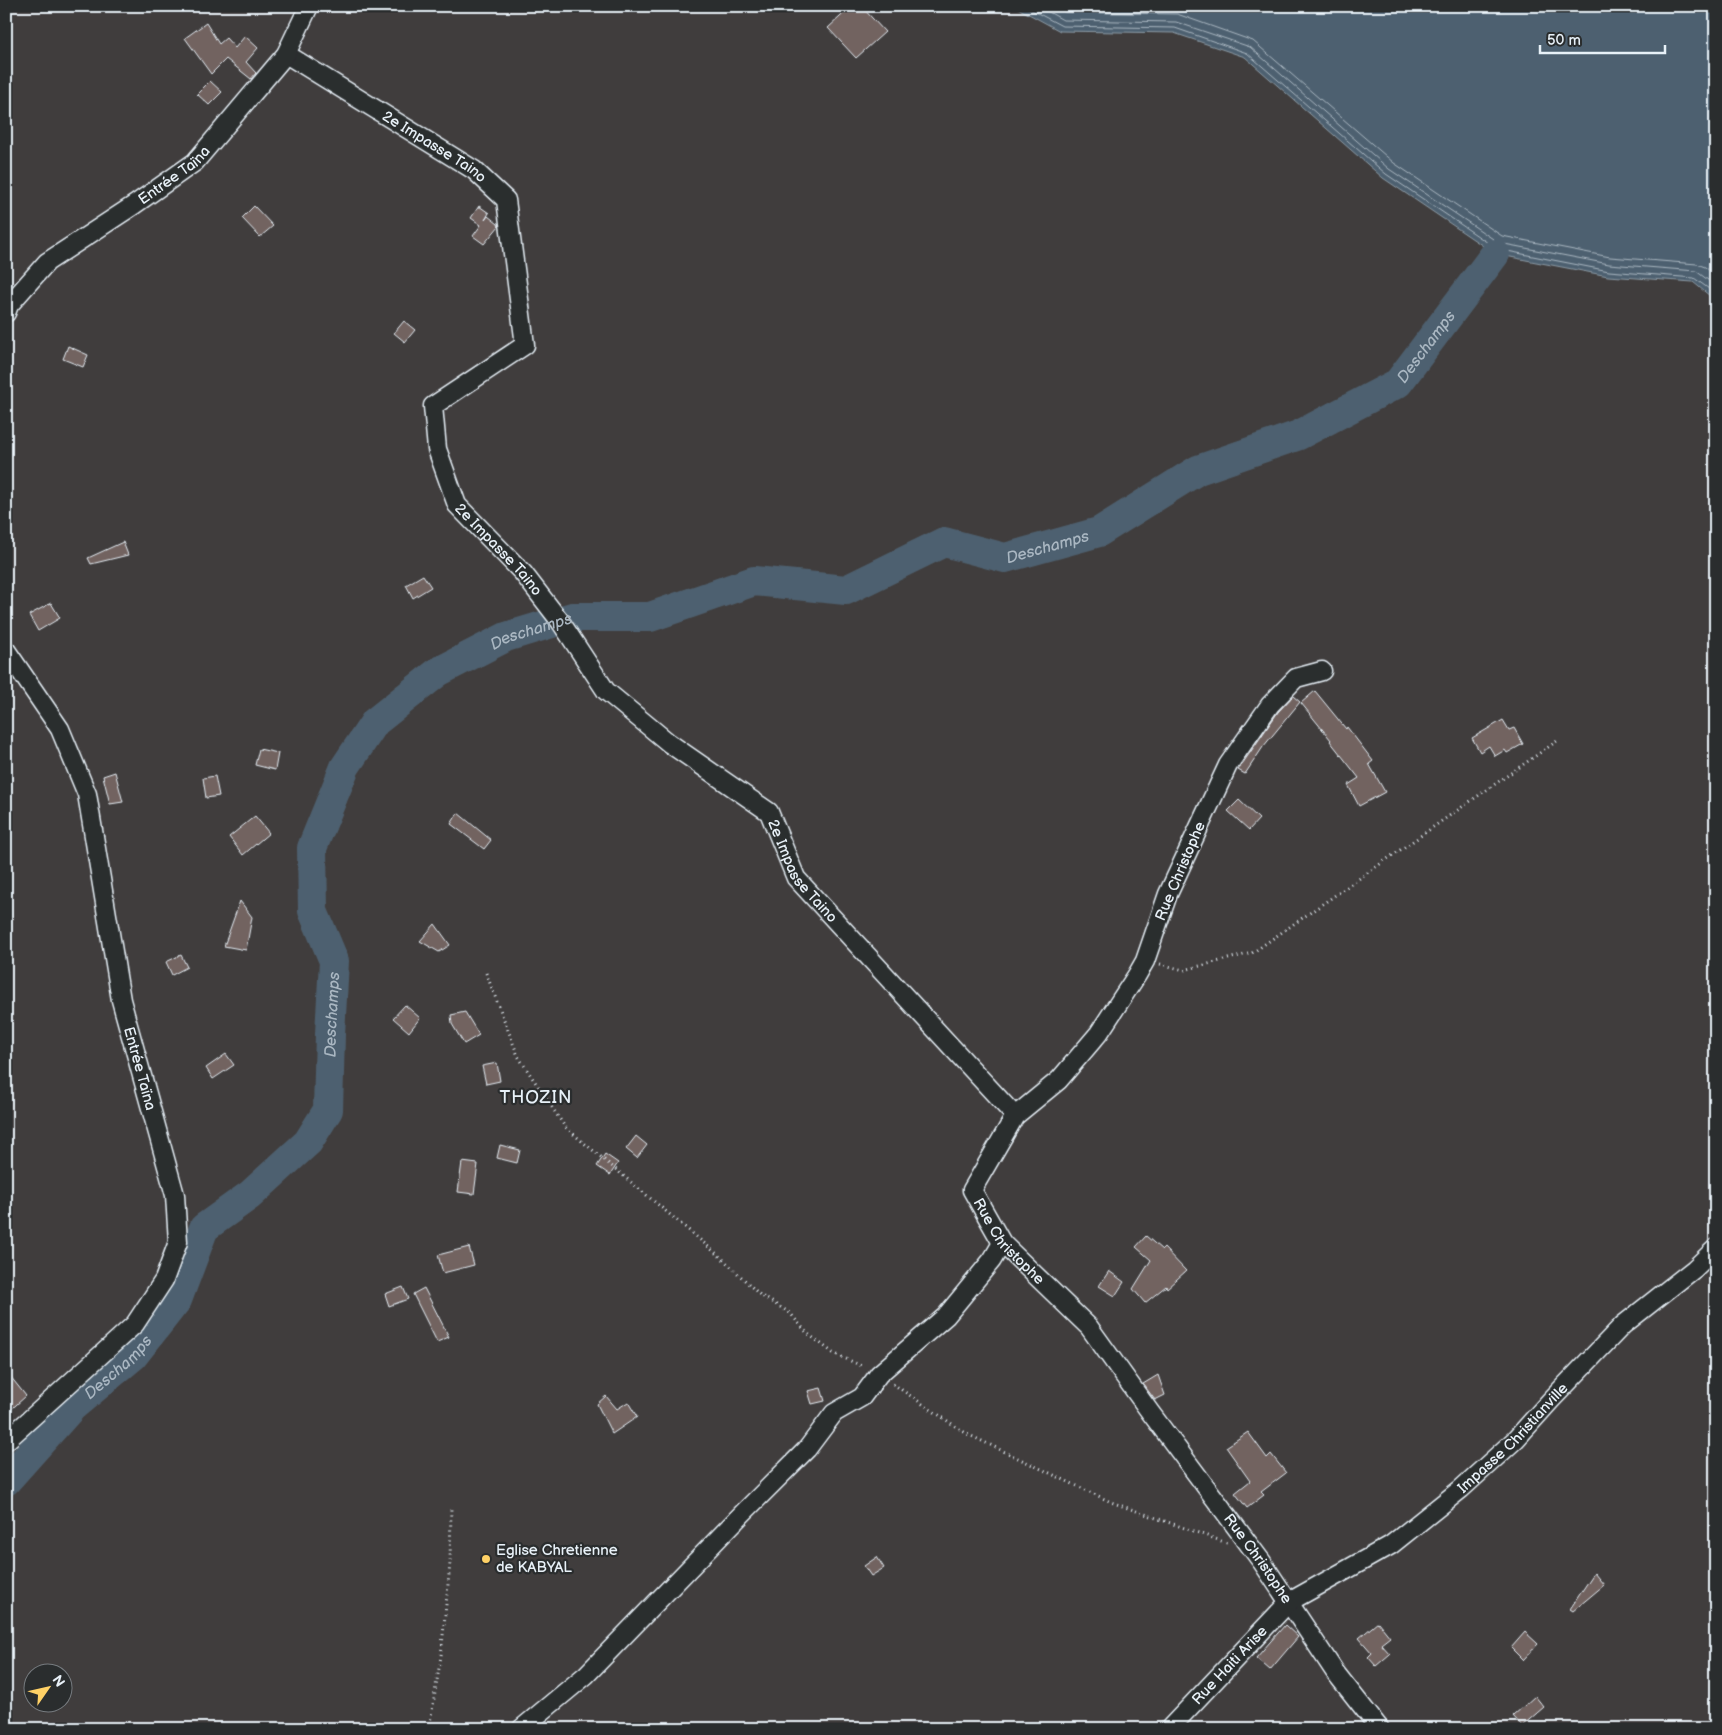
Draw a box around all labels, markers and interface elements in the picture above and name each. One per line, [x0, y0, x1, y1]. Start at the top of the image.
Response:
scale bar [1540, 22, 1664, 54]
text: 50 m [1547, 31, 1581, 50]
street label: 2e Impasse Taino [379, 107, 490, 187]
street label: Entrée Taïna [135, 142, 214, 209]
water label: Deschamps [1393, 307, 1460, 387]
street label: 2e Impasse Taino [451, 499, 546, 600]
water label: Deschamps [1004, 527, 1091, 568]
water label: Deschamps [487, 610, 575, 655]
street label: 2e Impasse Taino [763, 817, 841, 927]
street label: Rue Christophe [1151, 819, 1210, 924]
water label: Deschamps [321, 972, 344, 1058]
street label: Entrée Taïna [119, 1025, 160, 1113]
district label: THOZIN [499, 1087, 573, 1108]
street label: Rue Christophe [969, 1195, 1048, 1289]
water label: Deschamps [81, 1332, 157, 1404]
street label: Impasse Christianville [1454, 1379, 1572, 1497]
street label: Rue Christophe [1219, 1510, 1296, 1608]
place label: Eglise Chretienne de KABYAL [496, 1541, 618, 1577]
marker: Eglise Chretienne de KABYAL [480, 1553, 492, 1565]
street label: Rue Haiti Arise [1188, 1622, 1272, 1709]
north arrow [22, 1662, 72, 1712]
text: N [48, 1672, 68, 1690]

